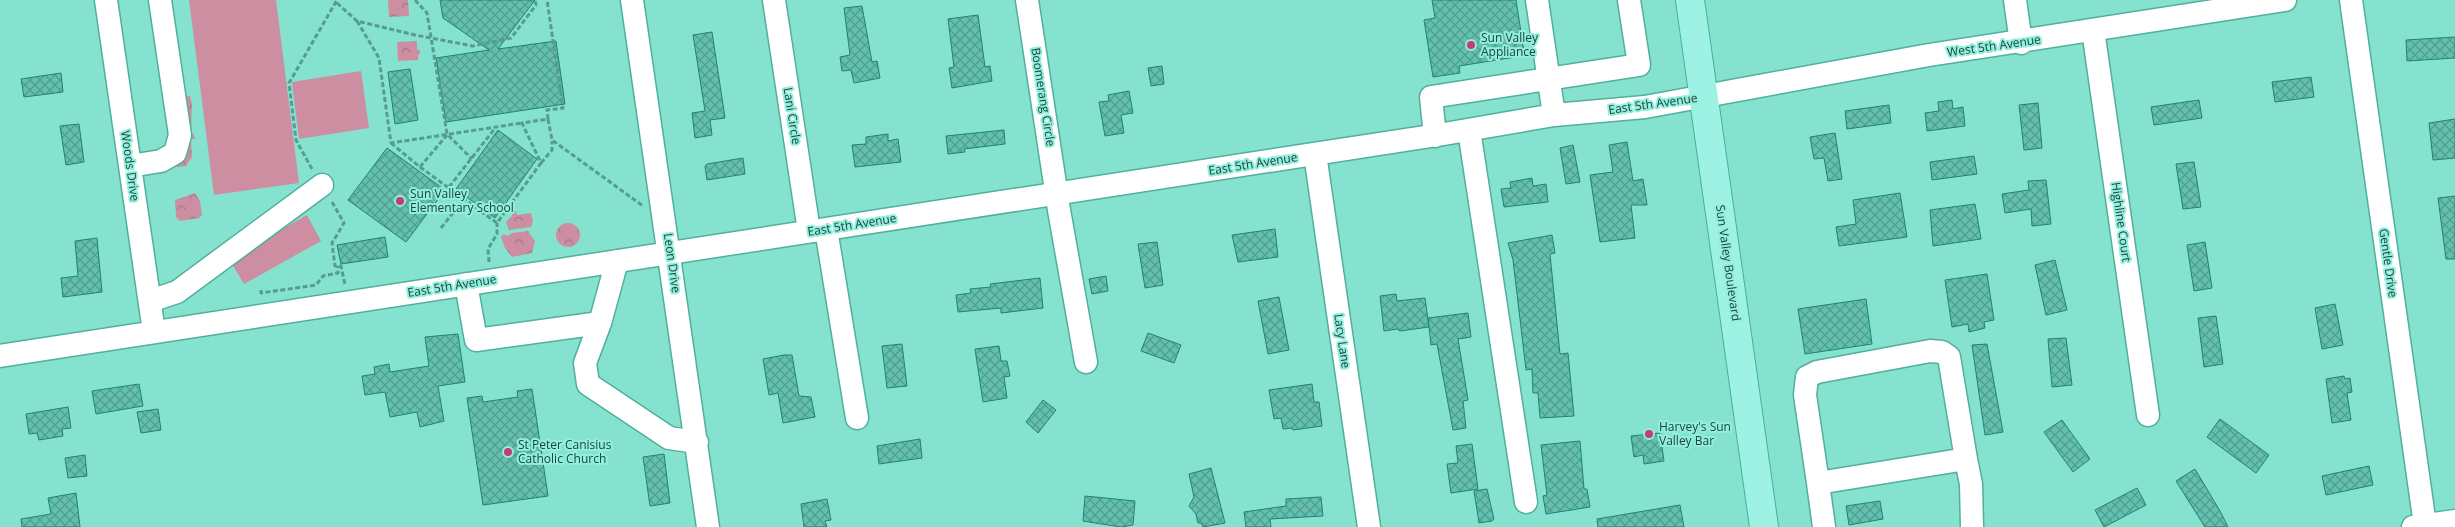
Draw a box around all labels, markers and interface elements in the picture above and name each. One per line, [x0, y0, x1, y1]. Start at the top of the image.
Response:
place label: Sun Valley Appliance [1481, 29, 1539, 60]
street label: West 5th Avenue [1946, 30, 2042, 60]
marker: Sun Valley Appliance [1465, 39, 1477, 51]
street label: Boomerang Circle [1027, 46, 1060, 148]
street label: Lani Circle [780, 86, 805, 146]
street label: East 5th Avenue [1607, 89, 1699, 118]
street label: Woods Drive [117, 130, 144, 203]
street label: East 5th Avenue [1207, 148, 1299, 179]
street label: Highline Court [2107, 181, 2136, 263]
place label: Sun Valley Elementary School [410, 185, 514, 216]
marker: Sun Valley Elementary School [394, 195, 406, 207]
street label: Sun Valley Boulevard [1712, 204, 1745, 322]
street label: East 5th Avenue [806, 209, 898, 240]
street label: Gentle Drive [2375, 227, 2402, 299]
street label: Leon Drive [660, 232, 685, 294]
street label: East 5th Avenue [406, 270, 498, 301]
street label: Lacy Lane [1330, 313, 1355, 370]
place label: Harvey's Sun Valley Bar [1659, 418, 1731, 449]
marker: Harvey's Sun Valley Bar [1643, 428, 1655, 440]
place label: St Peter Canisius Catholic Church [518, 436, 612, 467]
marker: St Peter Canisius Catholic Church [502, 446, 514, 458]

